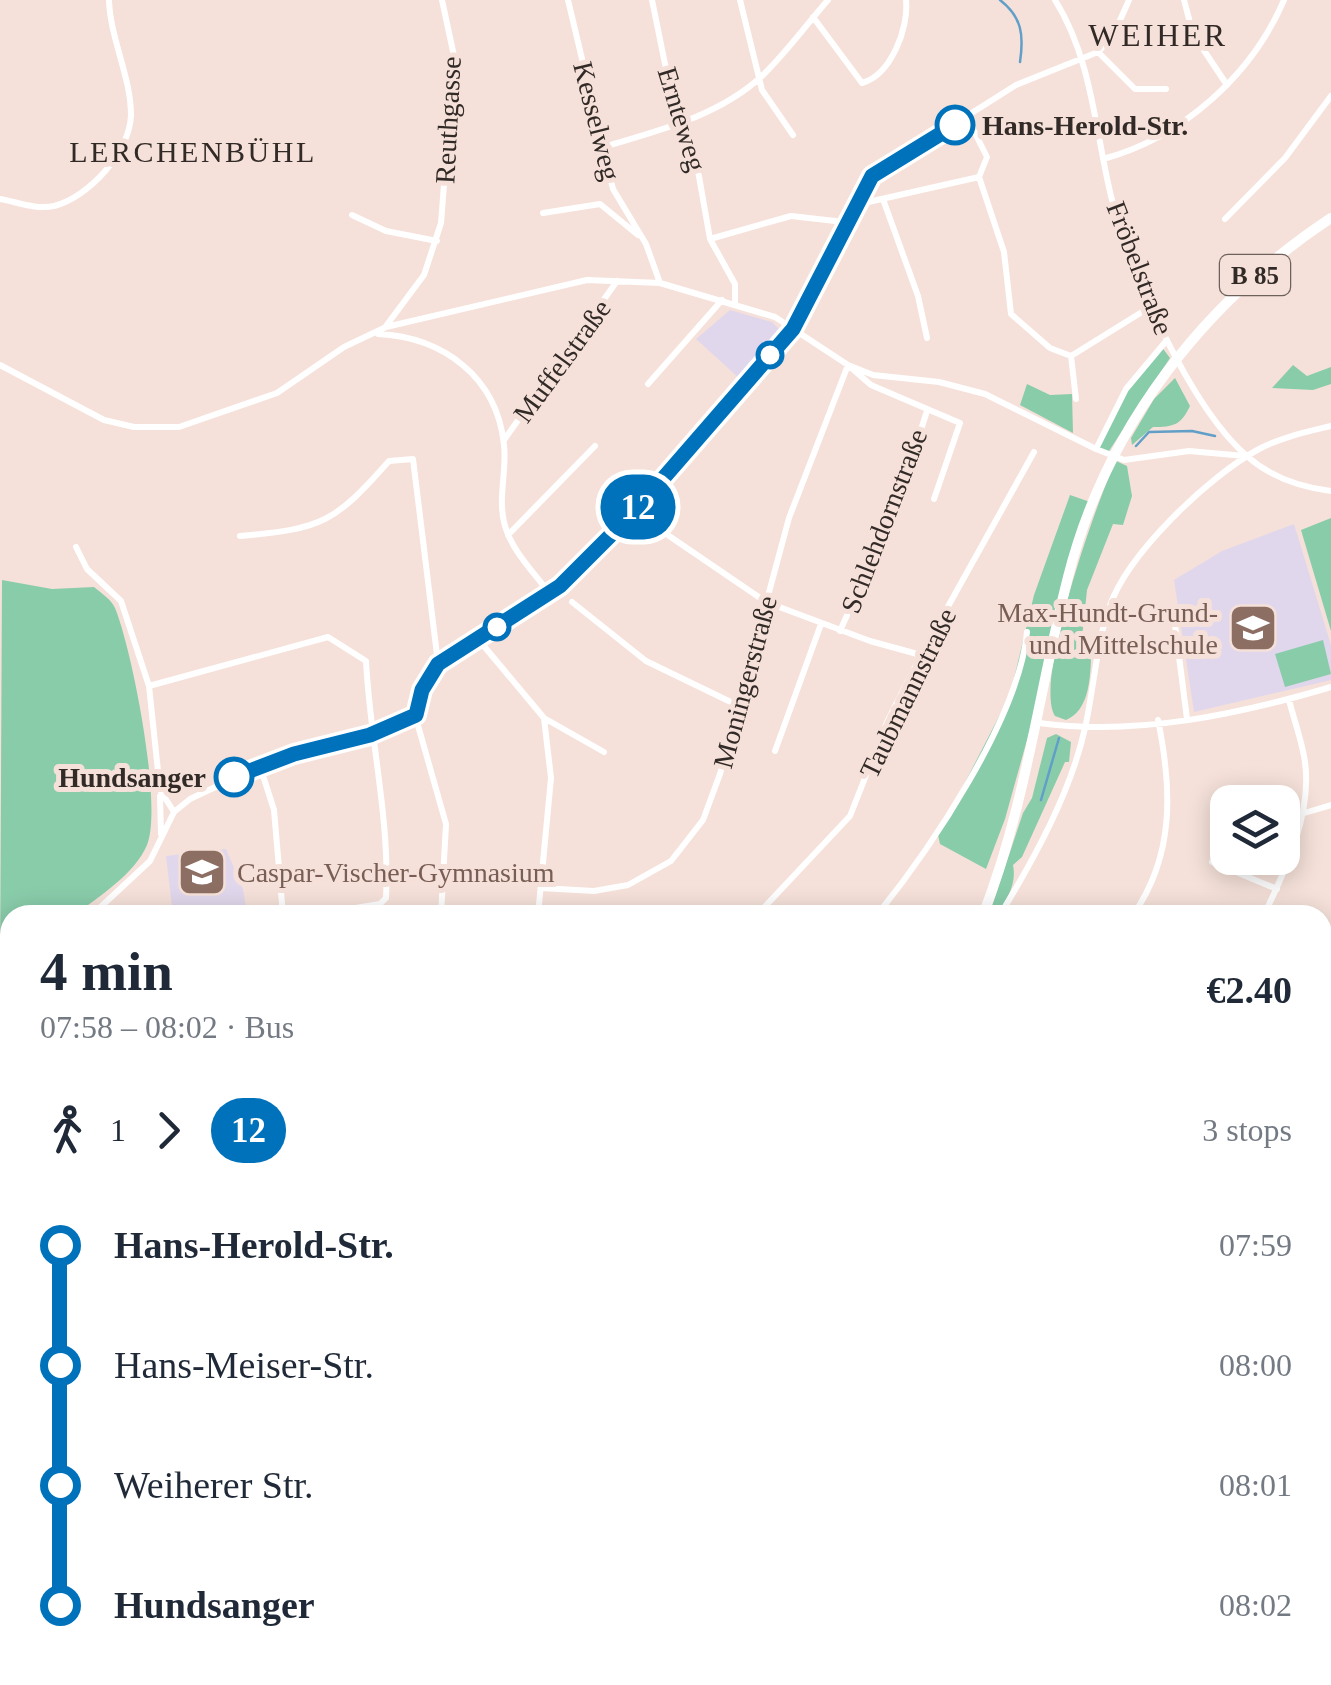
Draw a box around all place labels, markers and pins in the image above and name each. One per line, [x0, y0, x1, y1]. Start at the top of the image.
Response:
marker: Hans-Herold-Str. [936, 106, 974, 144]
place label: Hans-Herold-Str. [982, 110, 1188, 141]
unlabelled marker [757, 342, 783, 368]
place label: Max-Hundt-Grund- und Mittelschule [997, 597, 1218, 660]
school or university icon: Max-Hundt-Grund- und Mittelschule [1227, 602, 1279, 654]
unlabelled marker [484, 614, 510, 640]
marker: Hundsanger [215, 758, 253, 796]
place label: Hundsanger [58, 762, 206, 793]
school or university icon: Caspar-Vischer-Gymnasium [176, 846, 228, 898]
place label: Caspar-Vischer-Gymnasium [237, 857, 555, 888]

